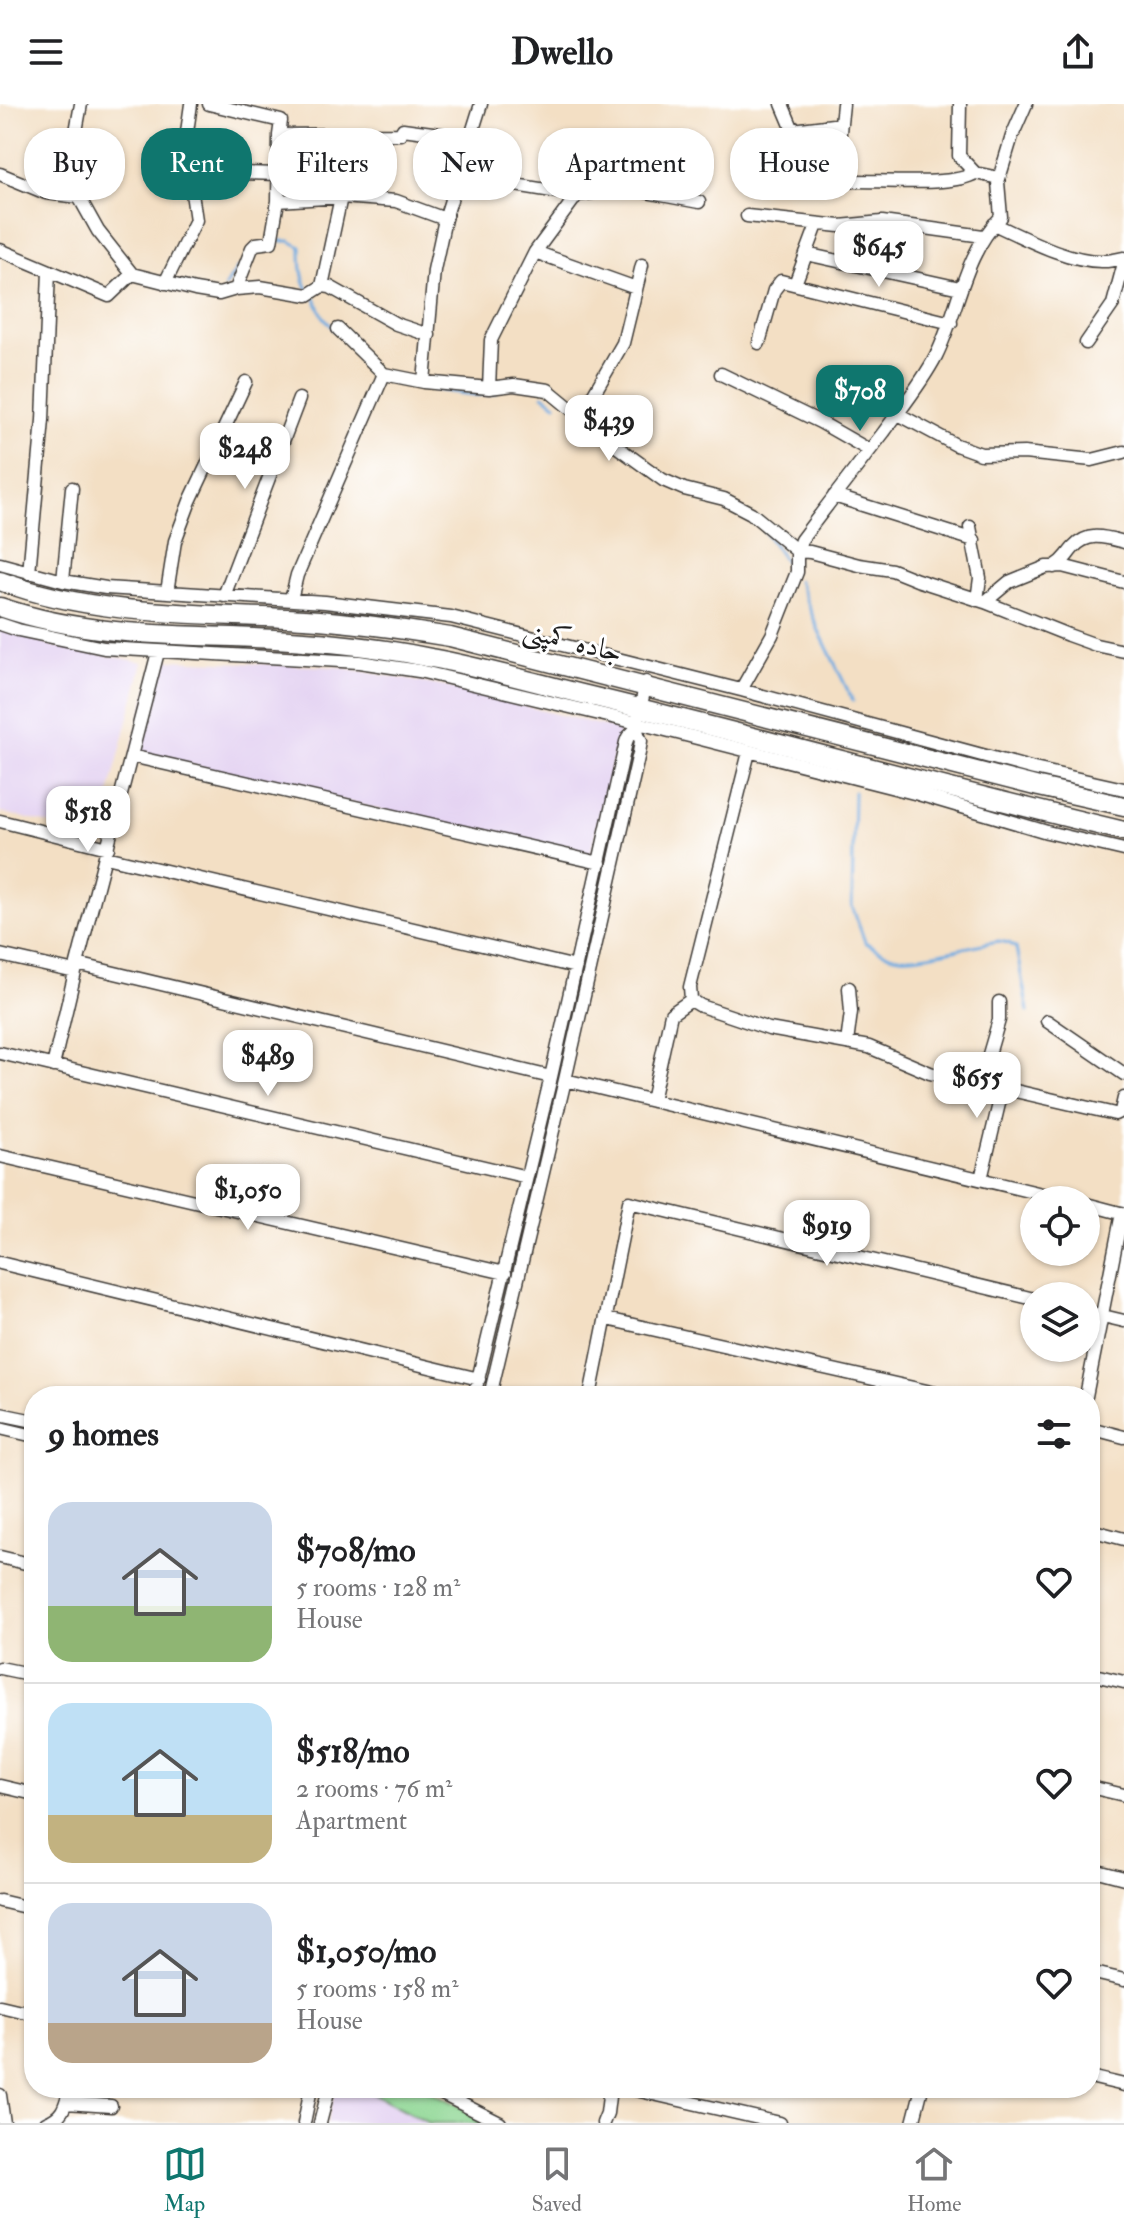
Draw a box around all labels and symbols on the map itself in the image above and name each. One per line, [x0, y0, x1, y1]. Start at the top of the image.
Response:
pin: $645 [832, 221, 926, 289]
pin: $708 [813, 365, 907, 433]
pin: $439 [562, 395, 656, 463]
pin: $248 [198, 423, 292, 491]
street label: جاده کمپنی [519, 612, 626, 673]
pin: $518 [41, 786, 135, 854]
pin: $489 [221, 1030, 315, 1098]
pin: $655 [930, 1052, 1024, 1120]
pin: $1,050 [183, 1164, 313, 1232]
pin: $919 [780, 1200, 874, 1268]

